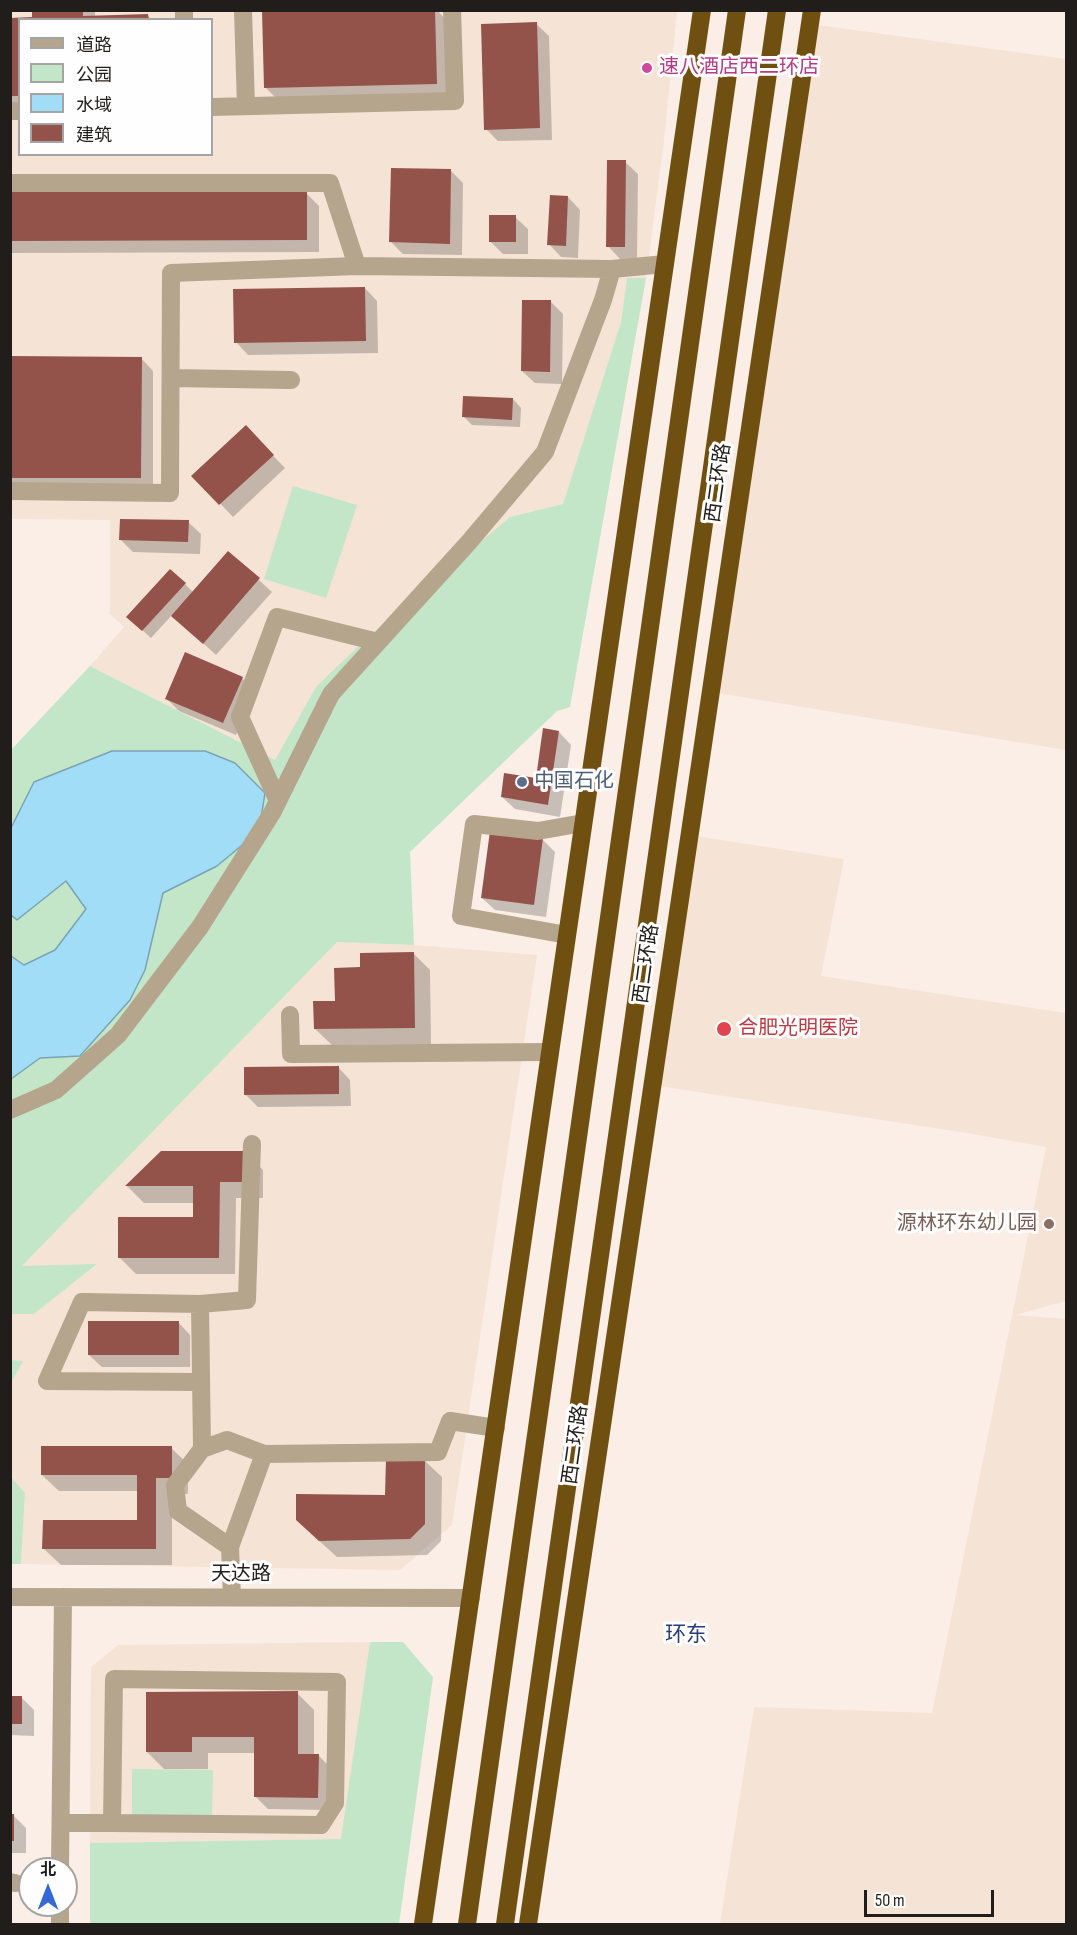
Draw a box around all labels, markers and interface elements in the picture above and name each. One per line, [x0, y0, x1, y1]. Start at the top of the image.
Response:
legend [18, 18, 213, 156]
text: 道路 [76, 35, 112, 56]
place label: 速八酒店西二环店 [659, 56, 819, 80]
marker: 速八酒店西二环店 [640, 61, 654, 75]
text: 公园 [76, 65, 112, 86]
text: 水域 [76, 95, 112, 116]
text: 建筑 [76, 125, 112, 146]
street label: 西二环路 [702, 442, 736, 524]
place label: 中国石化 [534, 770, 614, 794]
marker: 中国石化 [515, 775, 529, 789]
street label: 西二环路 [630, 923, 664, 1005]
place label: 合肥光明医院 [738, 1017, 858, 1041]
marker: 合肥光明医院 [715, 1020, 733, 1038]
place label: 源林环东幼儿园 [897, 1212, 1037, 1236]
marker: 源林环东幼儿园 [1042, 1217, 1056, 1231]
street label: 西二环路 [559, 1404, 593, 1486]
street label: 天达路 [211, 1563, 271, 1587]
district label: 环东 [665, 1623, 707, 1649]
north arrow [18, 1857, 78, 1917]
text: 北 [40, 1861, 56, 1880]
scale bar [867, 1878, 998, 1916]
text: 50 m [875, 1890, 905, 1911]

